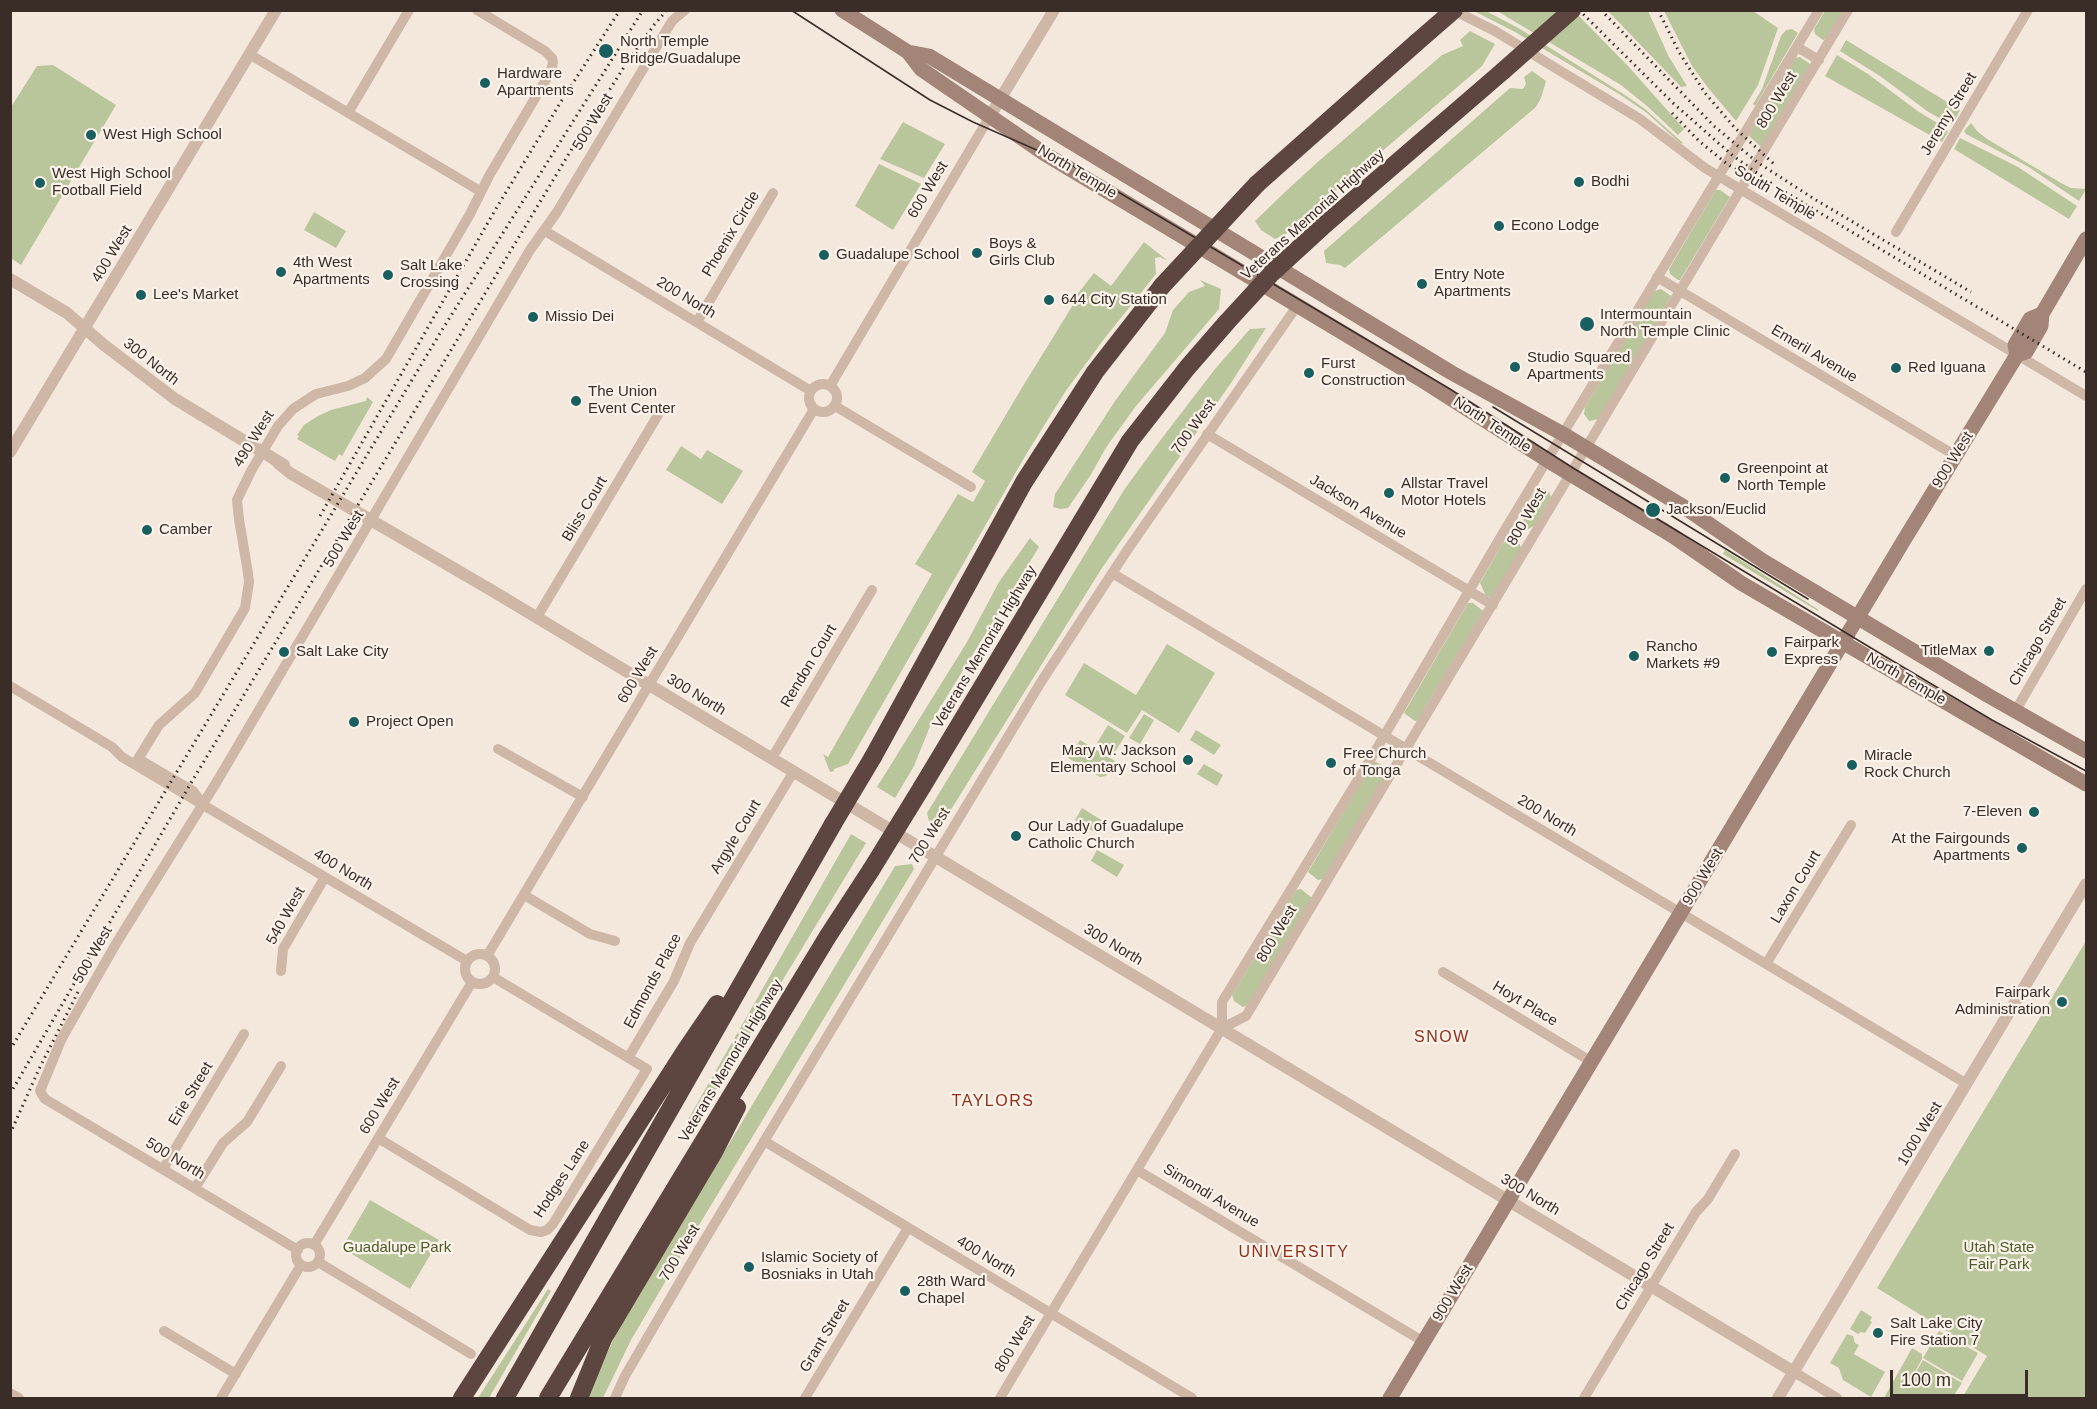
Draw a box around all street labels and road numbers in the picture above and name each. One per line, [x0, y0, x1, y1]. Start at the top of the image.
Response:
street label: 800 West [1753, 68, 1801, 132]
street label: Jeremy Street [1917, 69, 1981, 159]
street label: 500 West [569, 90, 617, 154]
street label: North Temple [1034, 141, 1120, 203]
street label: Veterans Memorial Highway [1238, 146, 1388, 284]
street label: 600 West [904, 158, 952, 222]
street label: South Temple [1731, 162, 1819, 224]
street label: Phoenix Circle [698, 188, 764, 280]
street label: 400 West [88, 222, 136, 286]
street label: 200 North [653, 273, 719, 323]
street label: Emeril Avenue [1768, 321, 1860, 387]
street label: 300 North [120, 335, 182, 389]
street label: North Temple [1450, 393, 1534, 457]
street label: 700 West [1168, 396, 1220, 458]
street label: 490 West [230, 407, 278, 471]
street label: 900 West [1929, 428, 1977, 492]
street label: Jackson Avenue [1306, 471, 1410, 543]
street label: Bliss Court [559, 473, 611, 545]
street label: 800 West [1503, 485, 1551, 549]
street label: 500 West [320, 507, 368, 571]
street label: Veterans Memorial Highway [929, 562, 1041, 732]
street label: Chicago Street [2005, 595, 2071, 689]
street label: Rendon Court [777, 621, 841, 711]
street label: 600 West [614, 643, 662, 707]
street label: North Temple [1863, 649, 1949, 709]
street label: 300 North [663, 670, 729, 720]
street label: 200 North [1514, 791, 1580, 841]
street label: Argyle Court [707, 797, 765, 877]
street label: 700 West [906, 804, 954, 868]
street label: 400 North [310, 845, 376, 895]
street label: 900 West [1679, 845, 1727, 909]
street label: Laxon Court [1767, 847, 1825, 927]
street label: 540 West [263, 884, 309, 948]
street label: 800 West [1253, 902, 1301, 966]
street label: 300 North [1080, 920, 1146, 970]
street label: 500 West [69, 923, 117, 987]
street label: Edmonds Place [620, 930, 686, 1032]
street label: Veterans Memorial Highway [675, 976, 787, 1146]
street label: Hoyt Place [1489, 978, 1561, 1030]
street label: Erie Street [165, 1059, 217, 1129]
street label: 600 West [356, 1074, 404, 1138]
street label: 1000 West [1894, 1099, 1946, 1169]
street label: 500 North [142, 1134, 208, 1184]
street label: Hodges Lane [530, 1137, 594, 1221]
street label: Simondi Avenue [1160, 1160, 1262, 1232]
street label: 300 North [1497, 1170, 1563, 1220]
street label: Chicago Street [1612, 1220, 1678, 1314]
street label: 700 West [656, 1221, 704, 1285]
street label: 400 North [953, 1232, 1019, 1282]
street label: 900 West [1429, 1261, 1477, 1325]
street label: Grant Street [796, 1296, 854, 1376]
street label: 800 West [991, 1312, 1039, 1376]

